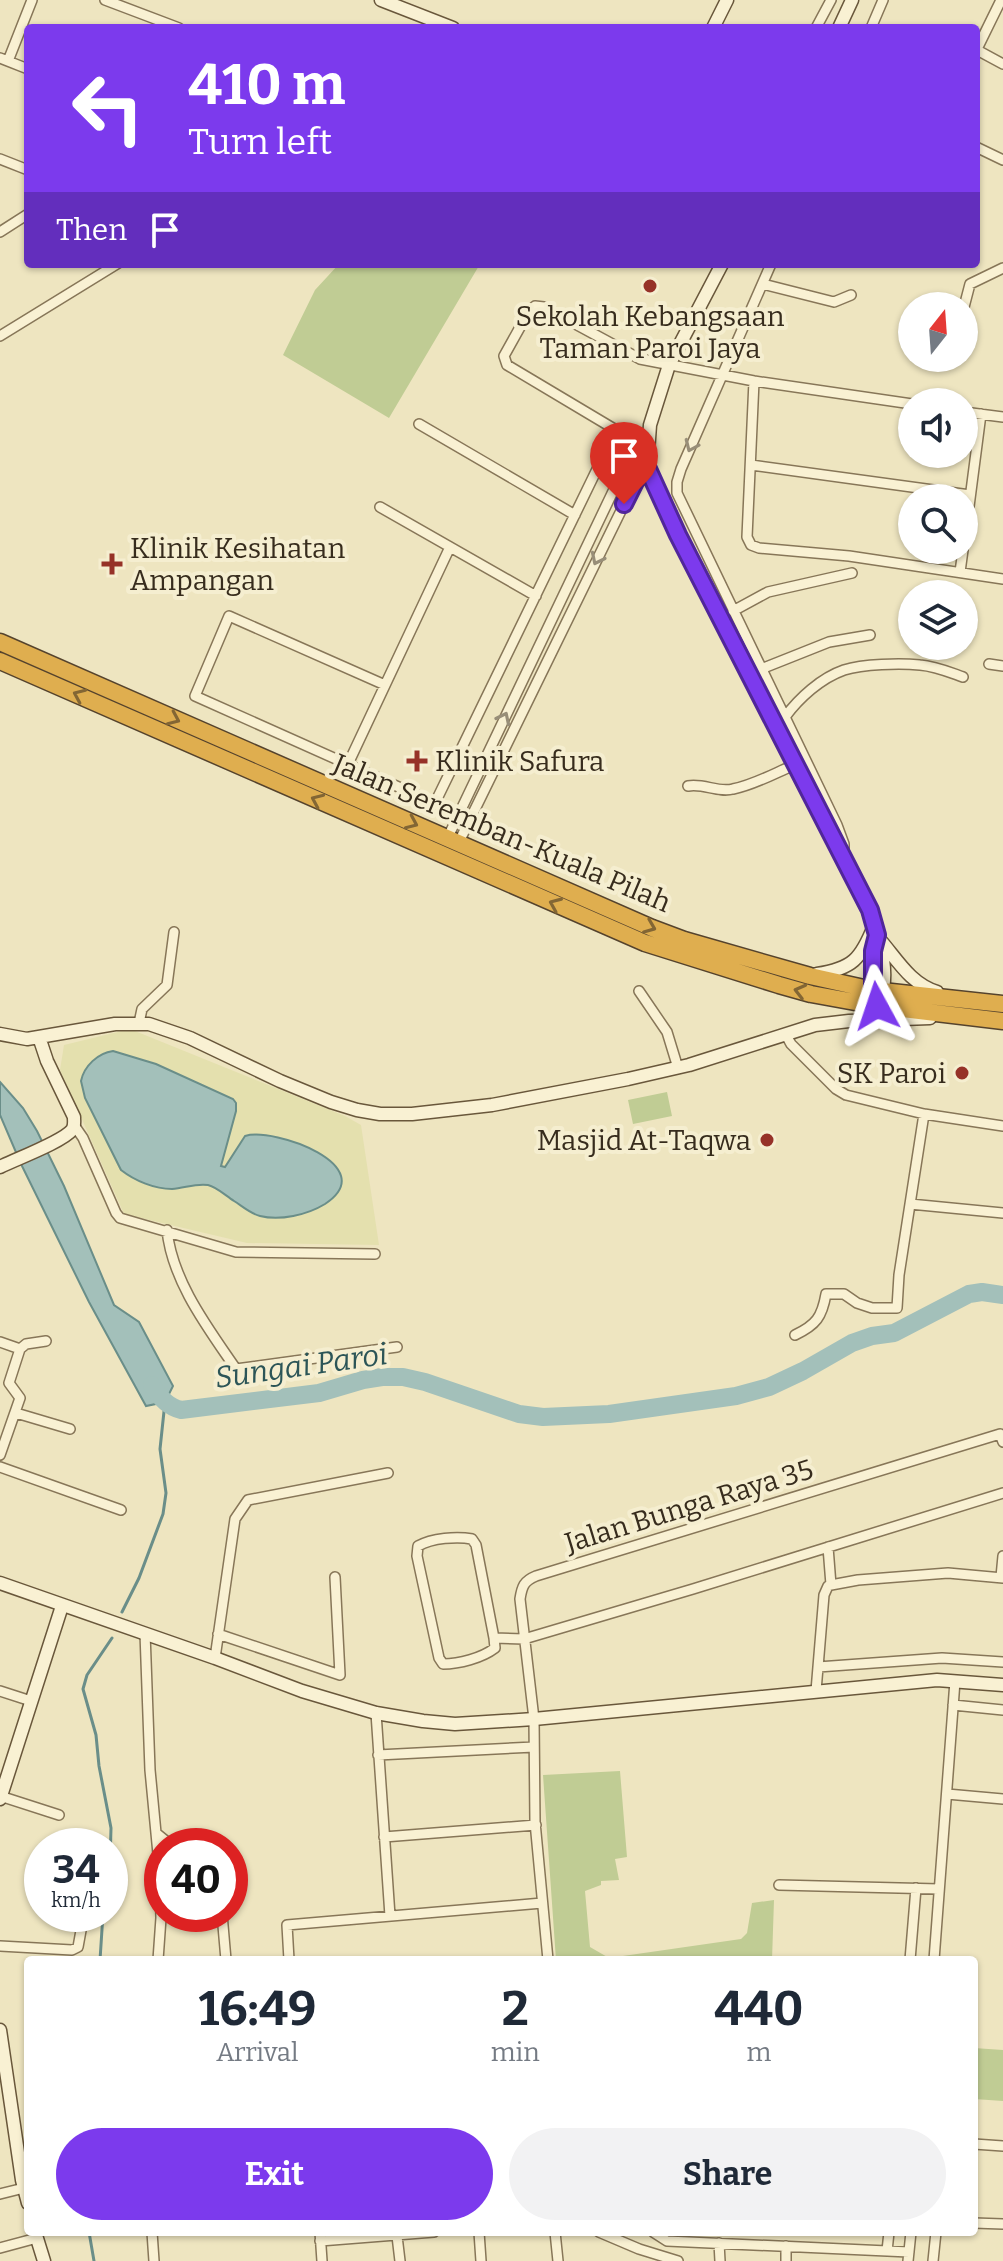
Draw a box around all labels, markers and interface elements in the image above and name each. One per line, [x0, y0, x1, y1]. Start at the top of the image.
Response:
text: 410 m [188, 52, 345, 119]
icon: left [56, 56, 160, 160]
text: Turn left [188, 120, 332, 164]
icon: arrive [143, 208, 187, 252]
text: Then [56, 212, 127, 248]
marker: Sekolah Kebangsaan Taman Paroi Jaya [641, 277, 659, 295]
north arrow [898, 292, 978, 372]
map controls [898, 292, 978, 660]
place label: Sekolah Kebangsaan Taman Paroi Jaya [515, 300, 785, 365]
button: sound [898, 388, 978, 468]
pin [590, 422, 658, 504]
icon: arrive [602, 434, 646, 478]
one-way arrow [685, 437, 701, 452]
button: search [898, 484, 978, 564]
place label: Klinik Kesihatan Ampangan [130, 532, 345, 597]
one-way arrow [591, 551, 607, 566]
marker: Klinik Kesihatan Ampangan [101, 553, 123, 575]
button: layers [898, 580, 978, 660]
one-way arrow [73, 689, 87, 705]
one-way arrow [166, 709, 180, 725]
one-way arrow [494, 711, 510, 726]
place label: Klinik Safura [435, 745, 604, 778]
street label: Jalan Seremban-Kuala Pilah [327, 746, 676, 919]
marker: Klinik Safura [406, 750, 428, 772]
one-way arrow [311, 794, 325, 810]
one-way arrow [404, 814, 418, 830]
one-way arrow [549, 898, 564, 914]
one-way arrow [642, 917, 656, 934]
position arrow [835, 964, 919, 1048]
one-way arrow [794, 983, 808, 1000]
place label: SK Paroi [837, 1057, 946, 1090]
marker: SK Paroi [953, 1064, 971, 1082]
place label: Masjid At-Taqwa [537, 1124, 751, 1157]
marker: Masjid At-Taqwa [758, 1131, 776, 1149]
water label: Sungai Paroi [212, 1336, 390, 1396]
street label: Jalan Bunga Raya 35 [560, 1453, 817, 1560]
speed limit sign: 40 [144, 1828, 248, 1932]
text: 34 [52, 1846, 100, 1894]
text: km/h [51, 1888, 101, 1912]
text: 16:49 [198, 1980, 316, 2038]
text: 2 [502, 1980, 529, 2038]
text: 440 [714, 1980, 804, 2038]
text: Arrival [216, 2037, 299, 2068]
text: min [491, 2037, 540, 2068]
text: m [746, 2037, 771, 2068]
button: Exit [56, 2128, 493, 2220]
button: Share [509, 2128, 946, 2220]

